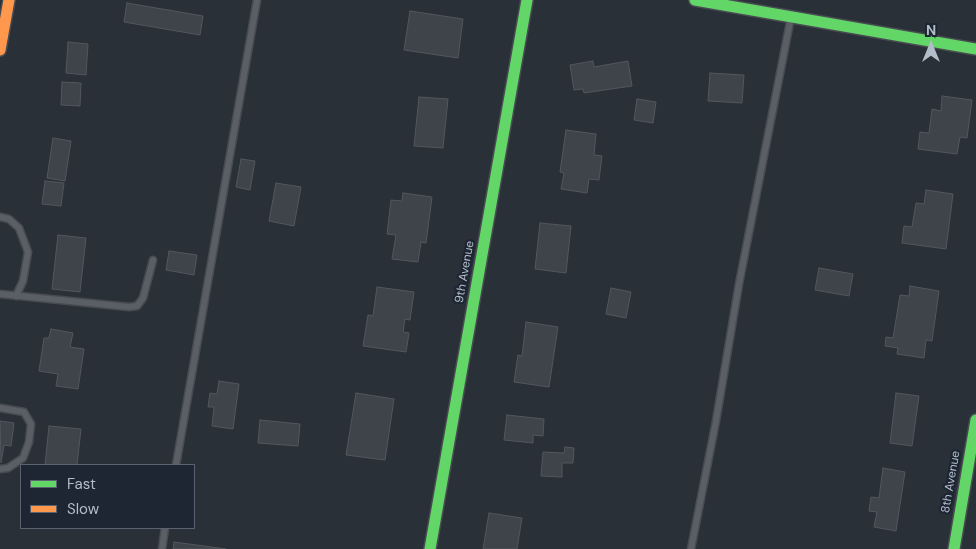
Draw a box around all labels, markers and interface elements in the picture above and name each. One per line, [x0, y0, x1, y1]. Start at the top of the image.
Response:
north arrow [906, 20, 956, 70]
text: N [926, 21, 936, 39]
street label: 9th Avenue [452, 240, 478, 304]
street label: 8th Avenue [938, 450, 964, 514]
legend [20, 464, 195, 529]
text: Fast [67, 474, 96, 494]
text: Slow [67, 499, 99, 519]

